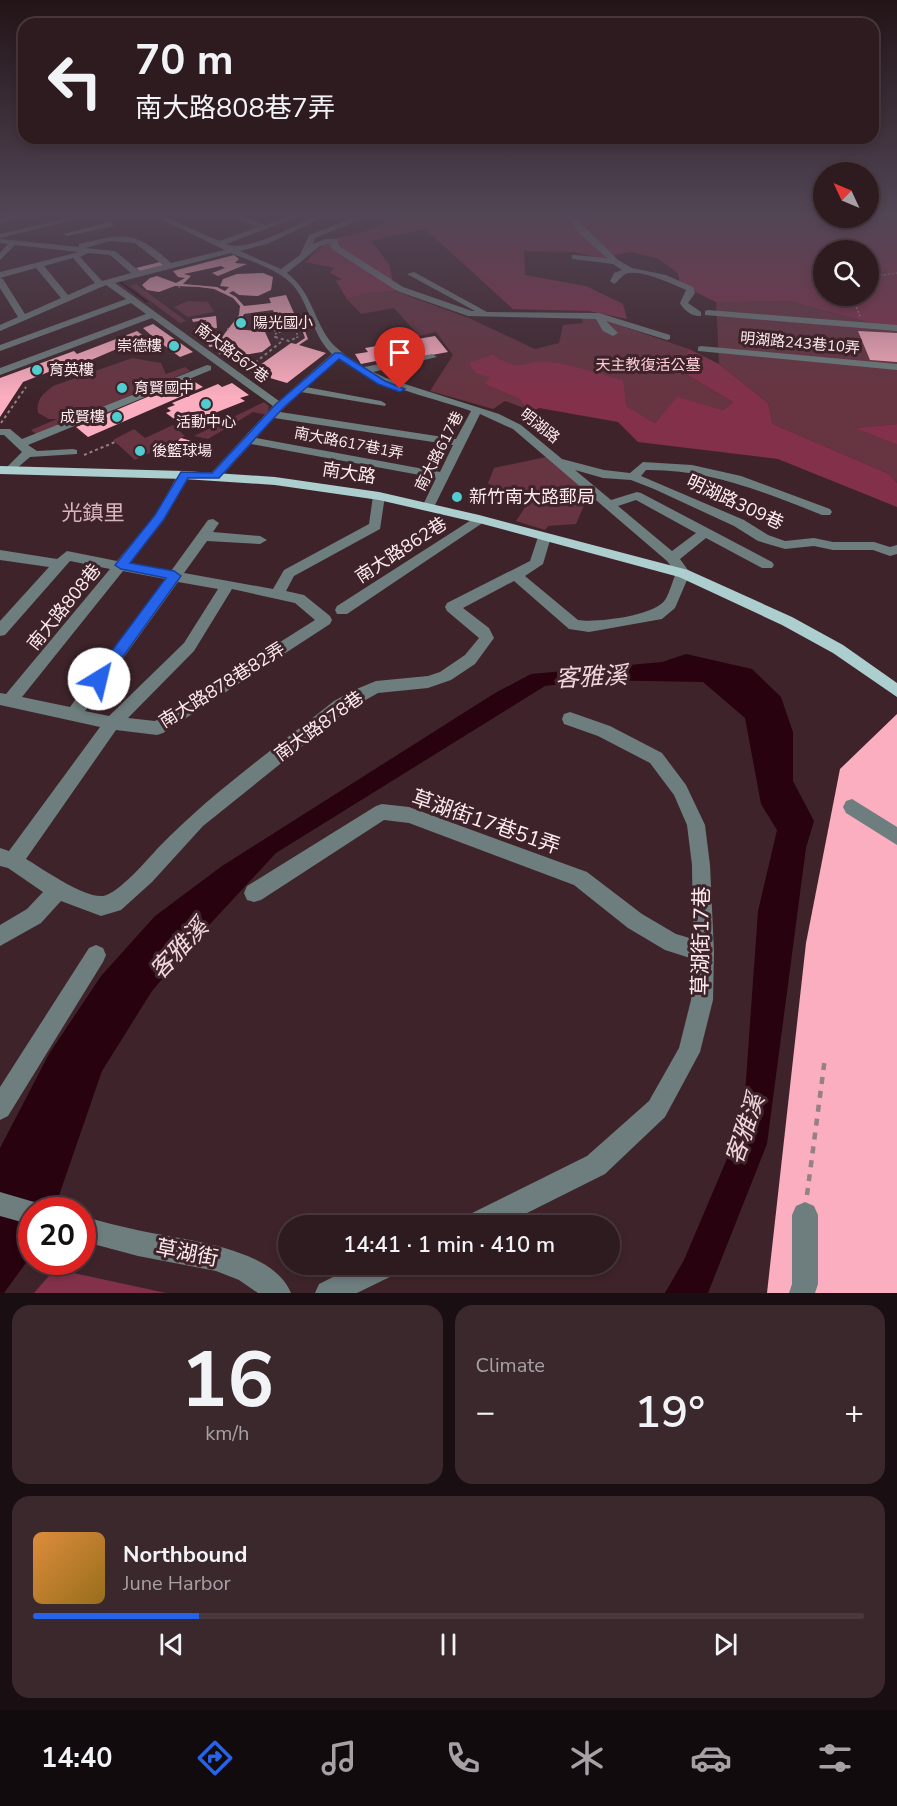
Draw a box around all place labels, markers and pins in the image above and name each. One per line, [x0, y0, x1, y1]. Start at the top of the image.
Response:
place label: 陽光國小 [253, 313, 313, 333]
marker: 陽光國小 [234, 316, 248, 330]
pin [374, 327, 425, 389]
place label: 崇德樓 [117, 336, 162, 356]
marker: 崇德樓 [167, 339, 181, 353]
place label: 育英樓 [49, 360, 94, 380]
marker: 育英樓 [30, 363, 44, 377]
place label: 育賢國中 [134, 378, 194, 398]
marker: 育賢國中 [115, 381, 129, 395]
marker: 活動中心 [199, 397, 213, 411]
place label: 成賢樓 [60, 407, 105, 427]
marker: 成賢樓 [110, 410, 124, 424]
place label: 活動中心 [176, 412, 236, 432]
place label: 後籃球場 [152, 441, 212, 461]
marker: 後籃球場 [133, 444, 147, 458]
place label: 新竹南大路郵局 [469, 485, 595, 509]
marker: 新竹南大路郵局 [450, 490, 464, 504]

